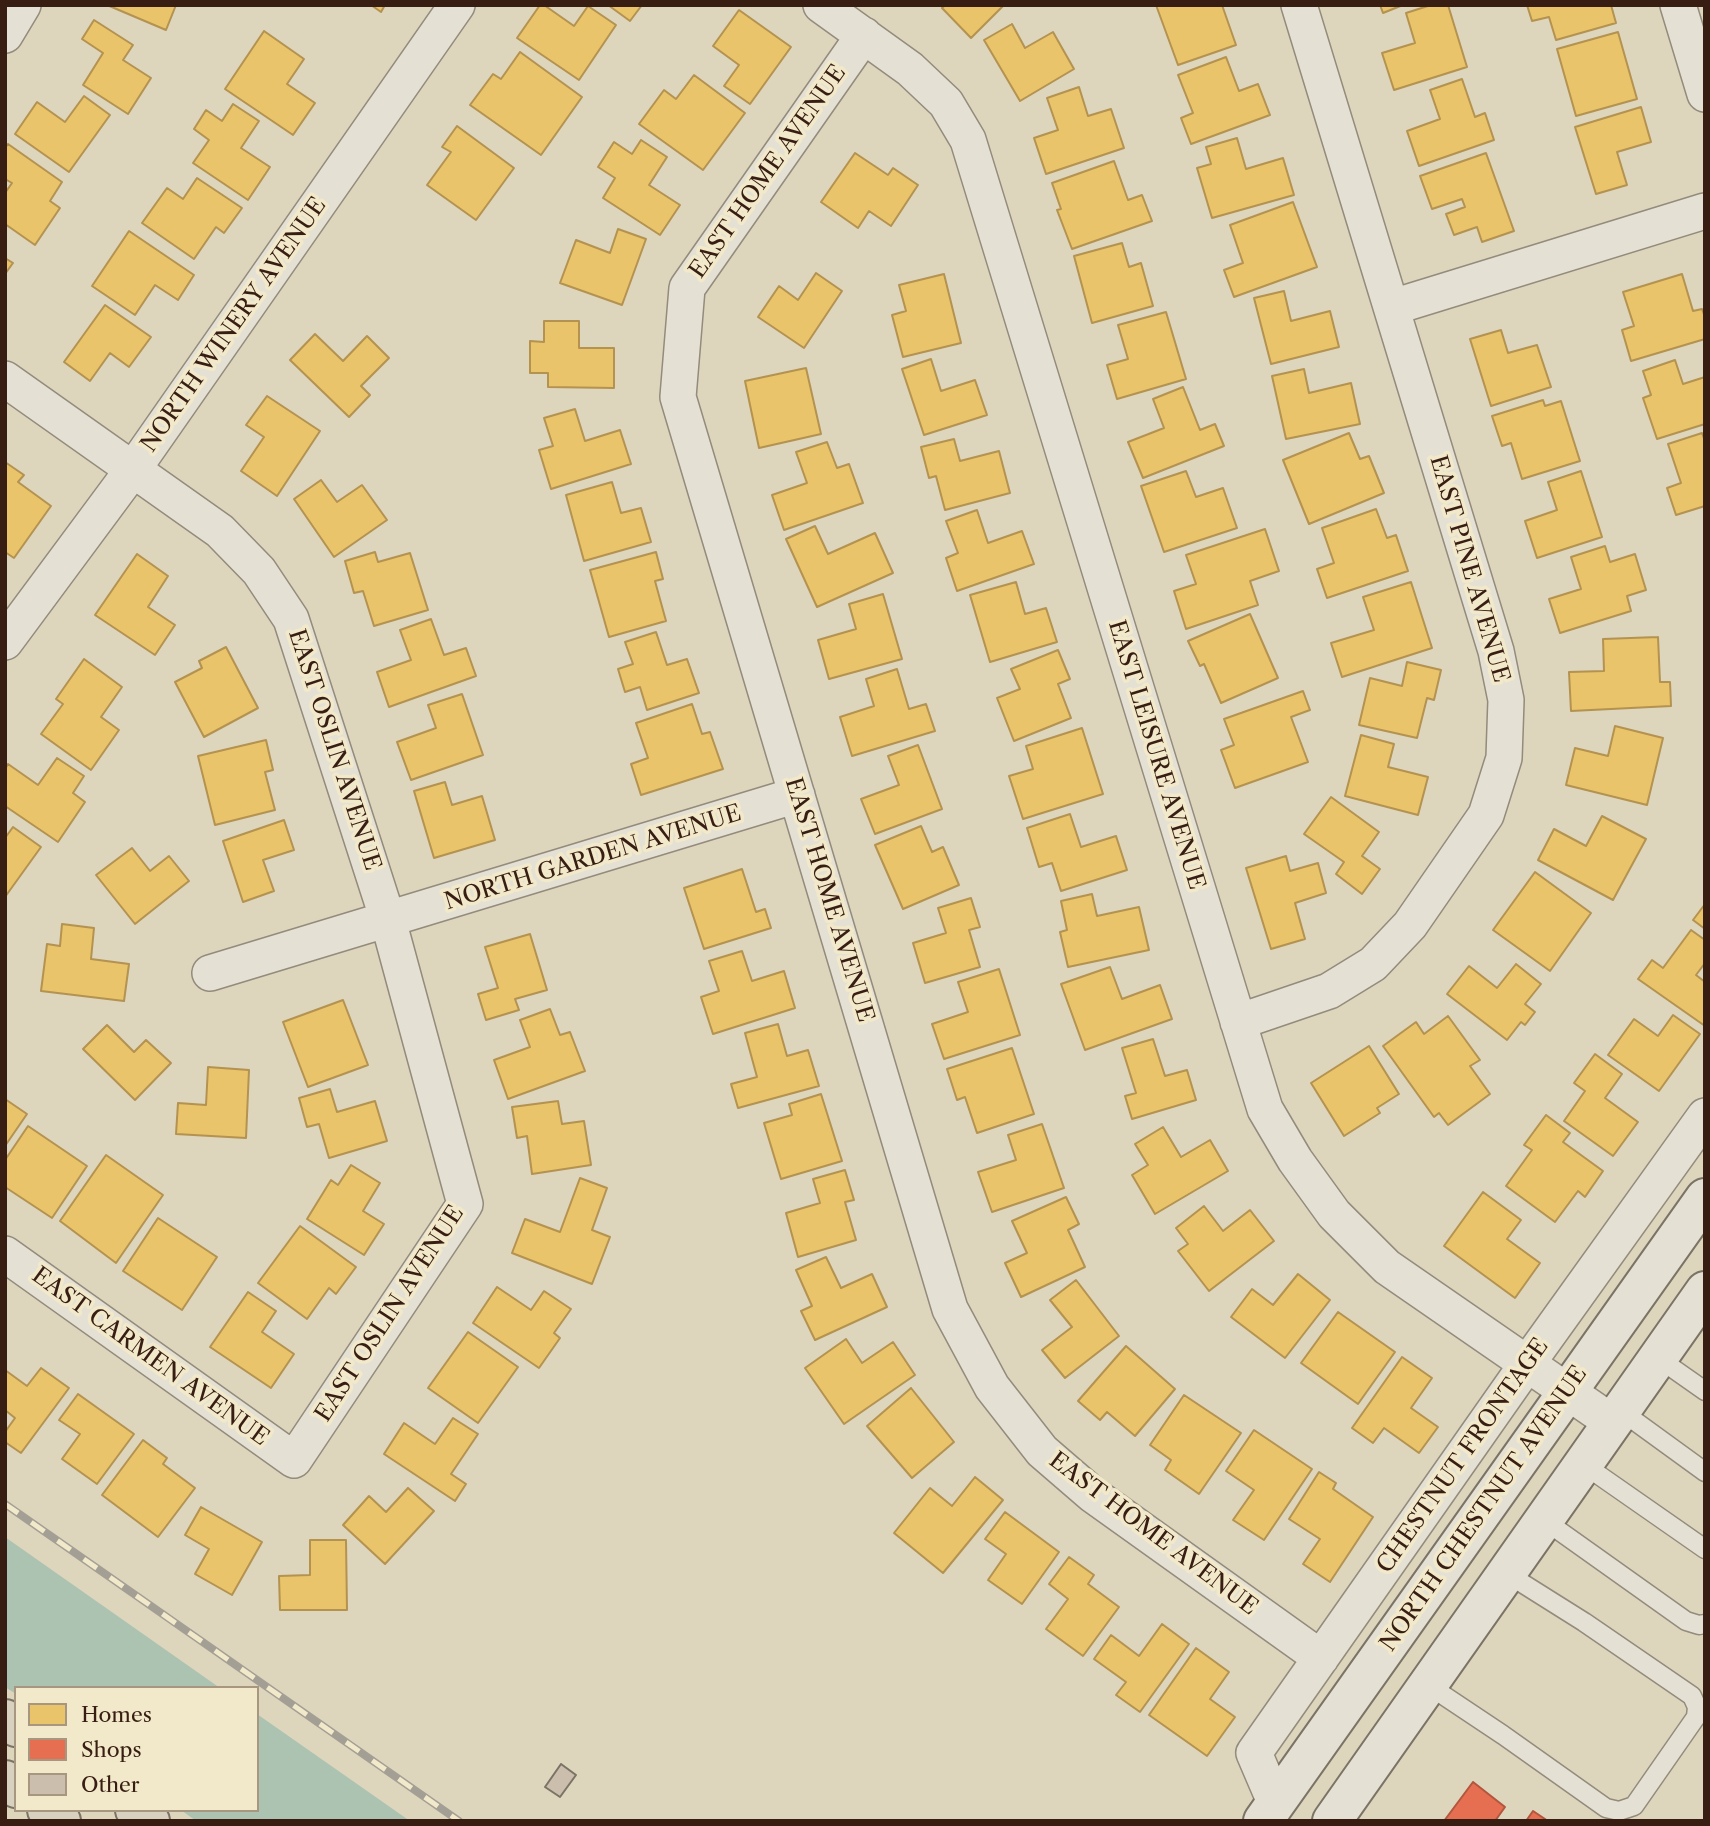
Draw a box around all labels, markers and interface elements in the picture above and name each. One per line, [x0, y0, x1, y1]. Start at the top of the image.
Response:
street label: EAST HOME AVENUE [684, 60, 852, 284]
street label: NORTH WINERY AVENUE [135, 192, 333, 458]
street label: EAST PINE AVENUE [1423, 452, 1515, 686]
street label: EAST LEISURE AVENUE [1102, 617, 1210, 893]
street label: EAST OSLIN AVENUE [282, 626, 386, 874]
street label: EAST HOME AVENUE [779, 775, 879, 1025]
street label: NORTH GARDEN AVENUE [441, 800, 745, 916]
street label: EAST OSLIN AVENUE [310, 1201, 470, 1427]
street label: EAST CARMEN AVENUE [26, 1262, 274, 1452]
street label: CHESTNUT FRONTAGE [1371, 1333, 1555, 1579]
street label: NORTH CHESTNUT AVENUE [1375, 1361, 1593, 1657]
street label: EAST HOME AVENUE [1043, 1447, 1263, 1621]
legend [14, 1686, 259, 1812]
text: Homes [81, 1702, 152, 1727]
text: Shops [81, 1737, 142, 1762]
text: Other [81, 1772, 140, 1797]

